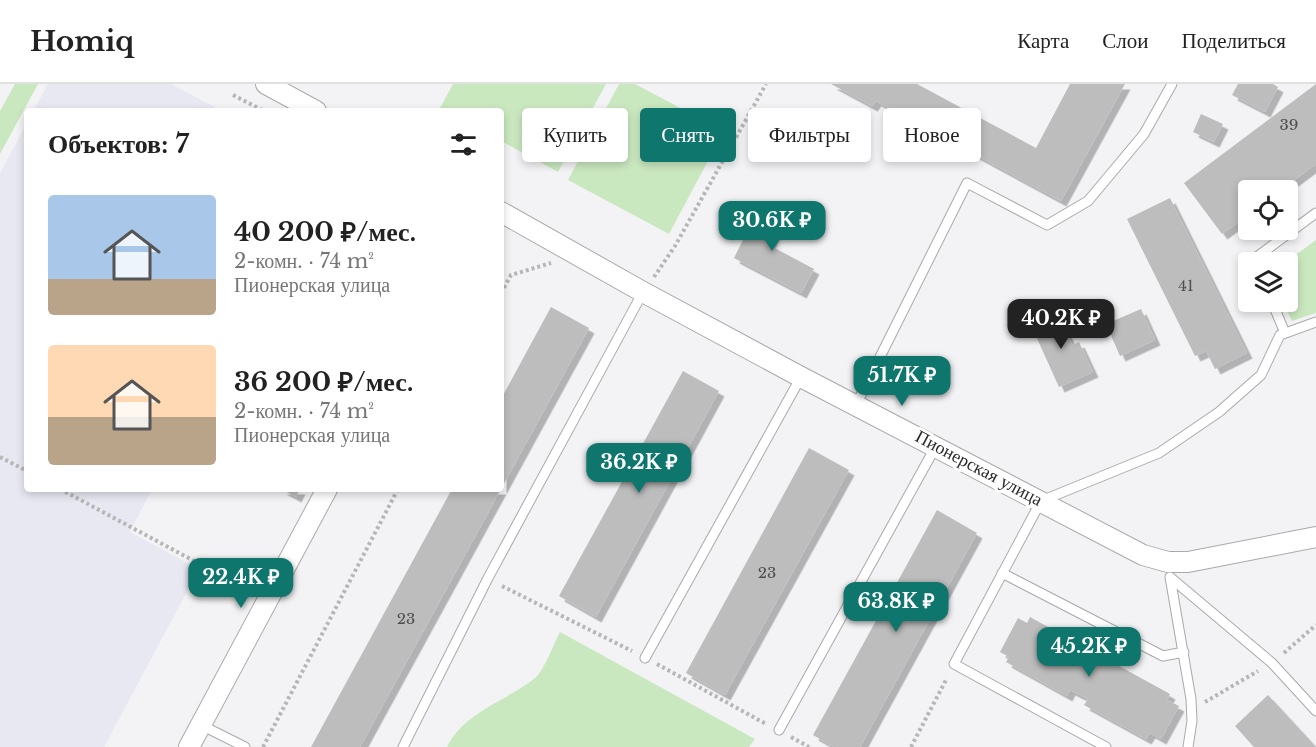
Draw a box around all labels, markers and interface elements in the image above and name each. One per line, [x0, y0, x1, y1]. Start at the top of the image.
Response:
text: Homiq [30, 24, 134, 59]
text: Карта [1017, 28, 1069, 54]
text: Слои [1102, 28, 1148, 54]
text: Поделиться [1181, 28, 1286, 54]
chip: Купить [522, 108, 628, 162]
chip: Снять [640, 108, 736, 162]
chip: Фильтры [748, 108, 871, 162]
chip: Новое [883, 108, 981, 162]
house number: 39 [1280, 115, 1298, 134]
text: Объектов: 7 [48, 128, 189, 160]
icon: filters [447, 128, 480, 161]
map controls [1238, 180, 1298, 312]
button: locate [1238, 180, 1298, 240]
pin: 30.6K ₽ [717, 201, 827, 252]
text: 30.6K ₽ [733, 208, 811, 232]
text: 40 200 ₽/мес. [234, 216, 416, 248]
icon: home [96, 219, 168, 291]
text: 2-комн. · 74 m² [234, 249, 374, 273]
button: layers [1238, 252, 1298, 312]
text: Пионерская улица [234, 273, 390, 297]
house number: 41 [1178, 276, 1194, 295]
pin: 40.2K ₽ [1006, 299, 1116, 350]
text: 40.2K ₽ [1021, 306, 1101, 330]
pin: 51.7K ₽ [847, 356, 957, 407]
text: 51.7K ₽ [868, 363, 936, 387]
text: 36 200 ₽/мес. [234, 366, 414, 398]
icon: home [96, 369, 168, 441]
text: 2-комн. · 74 m² [234, 399, 374, 423]
text: Пионерская улица [234, 423, 390, 447]
street label: Пионерская улица [912, 425, 1046, 511]
pin: 36.2K ₽ [584, 443, 694, 494]
text: 36.2K ₽ [600, 450, 678, 474]
pin: 22.4K ₽ [186, 558, 296, 609]
house number: 23 [758, 563, 776, 582]
text: 22.4K ₽ [202, 565, 280, 589]
pin: 63.8K ₽ [841, 582, 951, 633]
text: 63.8K ₽ [857, 589, 935, 613]
house number: 23 [397, 609, 415, 628]
pin: 45.2K ₽ [1034, 627, 1144, 678]
text: 45.2K ₽ [1051, 634, 1127, 658]

